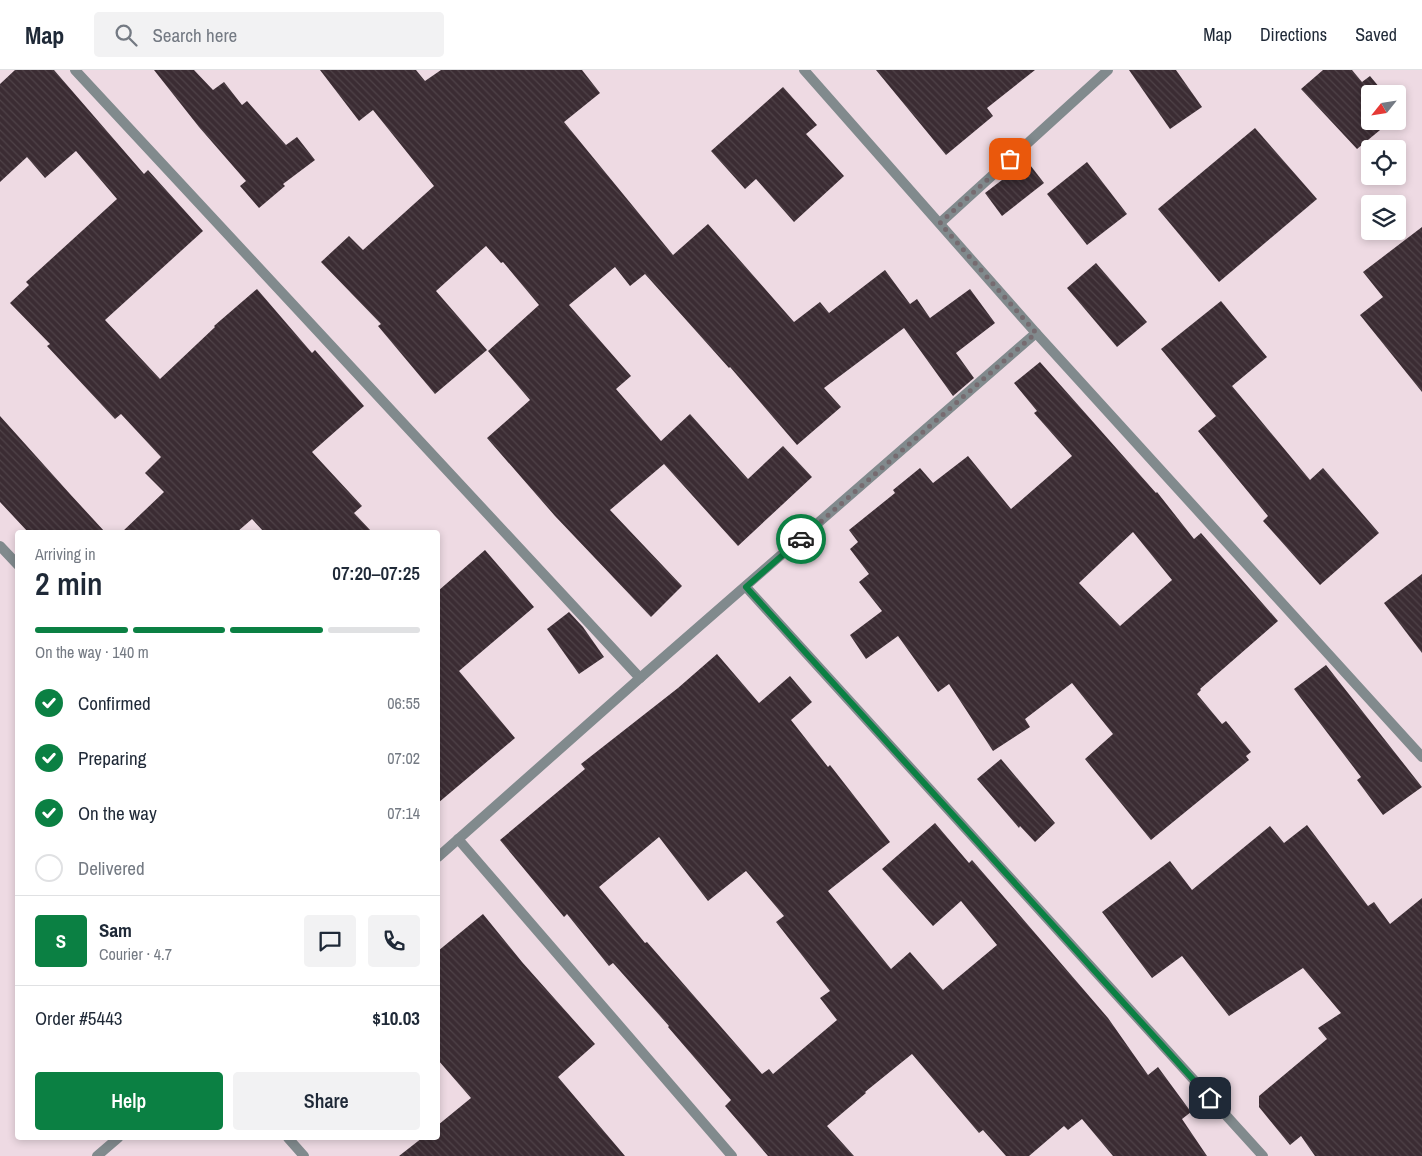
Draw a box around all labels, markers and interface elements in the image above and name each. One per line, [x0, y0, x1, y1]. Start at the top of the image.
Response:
search box [94, 12, 444, 57]
text: Map [25, 19, 64, 51]
icon: search [112, 21, 140, 49]
text: Search here [152, 22, 237, 48]
text: Map [1203, 22, 1232, 47]
text: Directions [1260, 22, 1327, 47]
text: Saved [1355, 22, 1397, 47]
north arrow [1361, 85, 1406, 130]
map controls [1361, 85, 1406, 240]
pin [989, 138, 1031, 180]
button: locate [1361, 140, 1406, 185]
icon: bag [996, 145, 1024, 173]
button: layers [1361, 195, 1406, 240]
courier [776, 514, 826, 564]
icon: car [787, 525, 815, 553]
text: Arriving in [35, 543, 96, 565]
text: 07:20–07:25 [332, 560, 420, 586]
text: 2 min [35, 562, 103, 605]
text: On the way · 140 m [35, 641, 149, 663]
icon: check [35, 689, 63, 717]
text: Confirmed [78, 690, 151, 716]
text: 06:55 [387, 692, 420, 714]
icon: check [35, 744, 63, 772]
text: Preparing [78, 745, 146, 771]
text: 07:02 [387, 747, 420, 769]
icon: check [35, 799, 63, 827]
text: On the way [78, 800, 157, 826]
text: 07:14 [387, 802, 420, 824]
text: Delivered [78, 855, 145, 881]
button: chat [304, 915, 356, 967]
button: phone [368, 915, 420, 967]
text: Sam [99, 917, 132, 943]
text: S [56, 928, 66, 954]
text: Courier · 4.7 [99, 943, 172, 965]
text: Order #5443 [35, 1005, 122, 1031]
text: $10.03 [372, 1005, 420, 1031]
button: Help [35, 1072, 223, 1130]
button: Share [233, 1072, 420, 1130]
pin [1189, 1077, 1231, 1119]
icon: home [1196, 1084, 1224, 1112]

